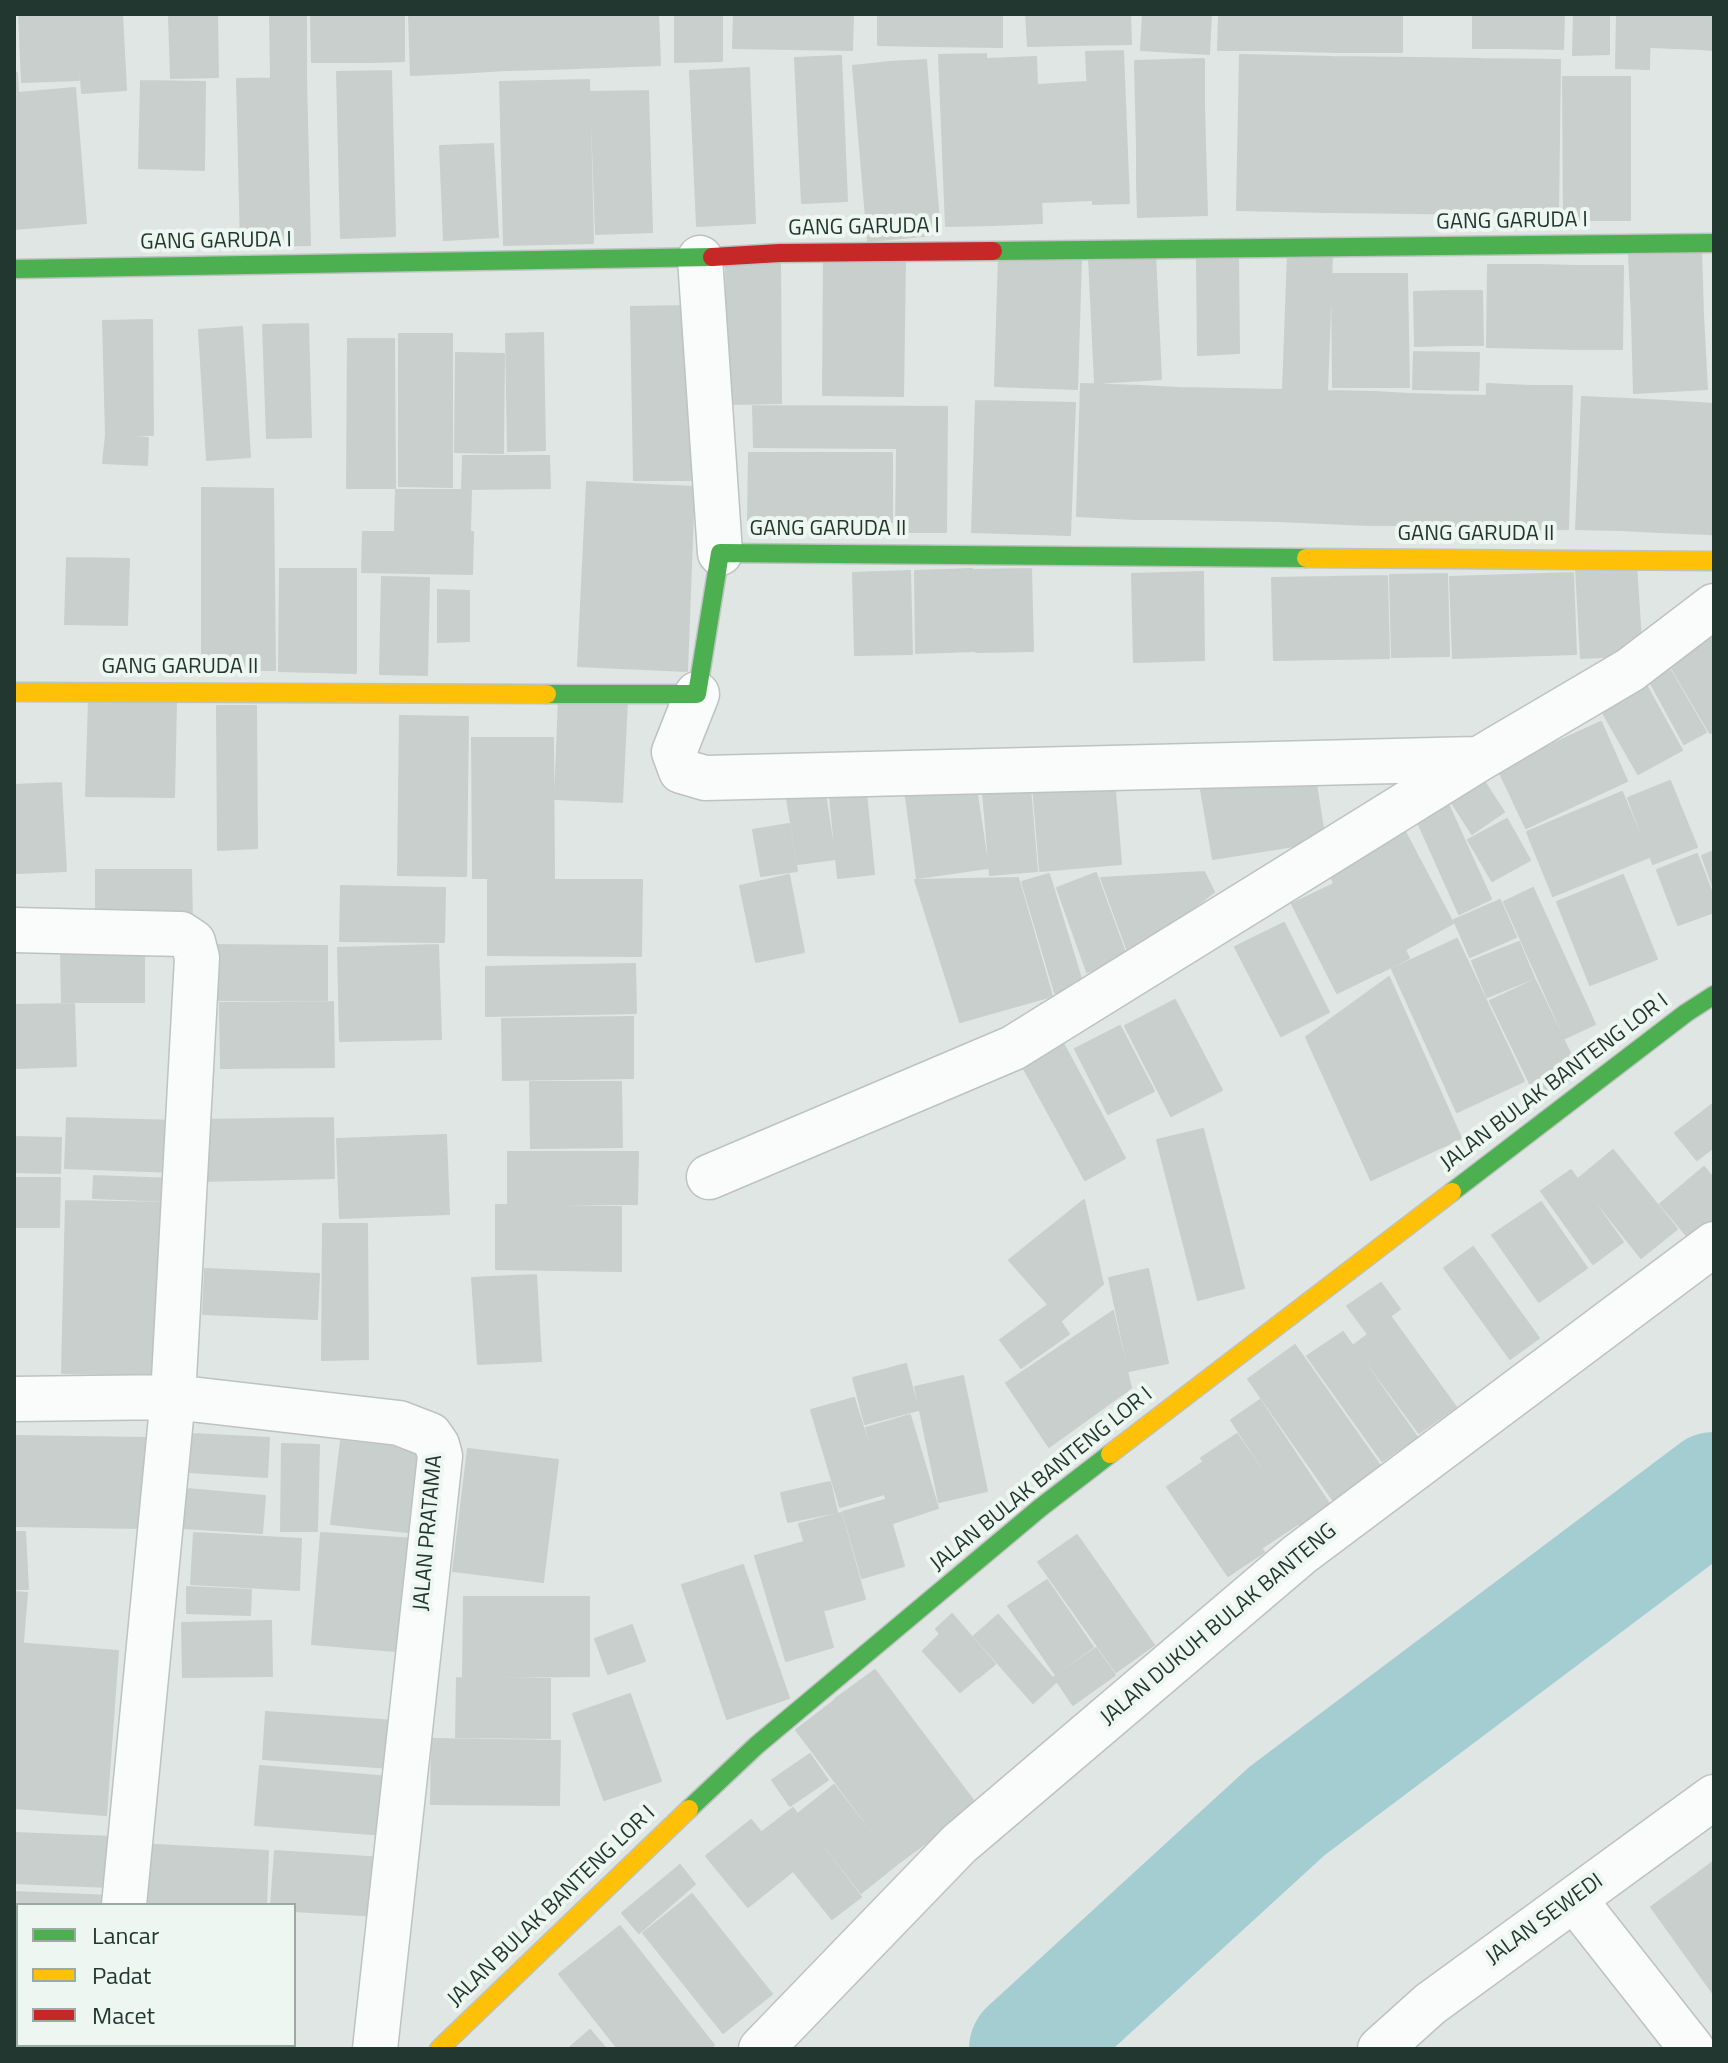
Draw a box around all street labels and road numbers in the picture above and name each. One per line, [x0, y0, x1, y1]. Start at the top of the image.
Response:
street label: GANG GARUDA I [1436, 207, 1588, 237]
street label: GANG GARUDA I [788, 213, 940, 243]
street label: GANG GARUDA I [140, 227, 292, 257]
street label: GANG GARUDA II [750, 517, 906, 543]
street label: GANG GARUDA II [1398, 522, 1554, 548]
street label: GANG GARUDA II [102, 655, 258, 681]
street label: JALAN BULAK BANTENG LOR I [1436, 989, 1674, 1177]
street label: JALAN BULAK BANTENG LOR I [926, 1382, 1158, 1578]
street label: JALAN PRATAMA [409, 1454, 449, 1612]
street label: JALAN DUKUH BULAK BANTENG [1096, 1519, 1342, 1731]
street label: JALAN BULAK BANTENG LOR I [443, 1801, 661, 2013]
street label: JALAN SEWEDI [1481, 1869, 1609, 1971]

